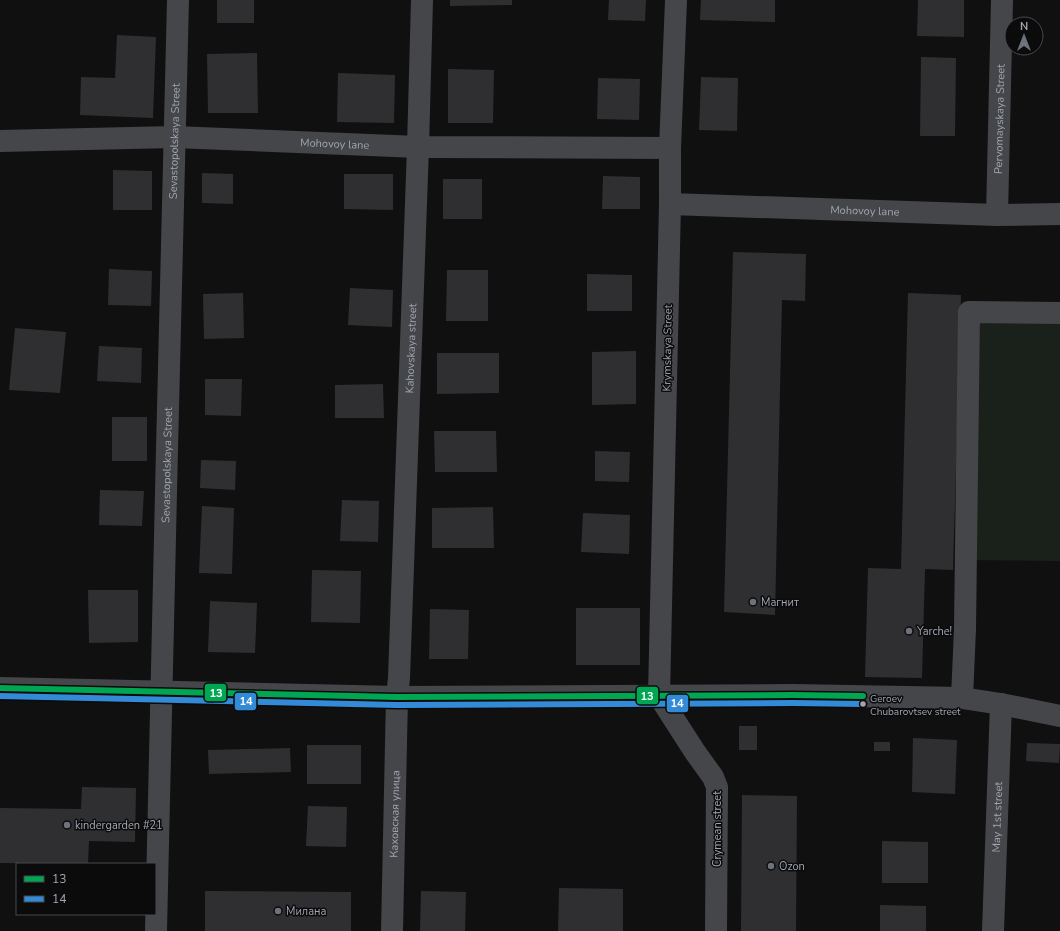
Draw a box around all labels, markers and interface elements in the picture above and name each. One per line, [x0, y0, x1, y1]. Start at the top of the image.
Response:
north arrow [1004, 16, 1044, 56]
text: N [1020, 19, 1028, 34]
street label: Pervomayskaya Street [991, 64, 1009, 174]
street label: Sevastopolskaya Street [166, 83, 184, 199]
street label: Mohovoy lane [300, 135, 370, 153]
street label: Mohovoy lane [830, 202, 900, 220]
street label: Kahovskaya street [402, 303, 420, 394]
street label: Krymskaya Street [659, 304, 676, 392]
street label: Sevastopolskaya Street [158, 407, 176, 523]
place label: Магнит [761, 595, 799, 610]
marker: Магнит [748, 597, 758, 607]
place label: Yarche! [916, 624, 952, 639]
marker: Yarche! [904, 626, 914, 636]
line badge: 13 [204, 683, 227, 702]
text: 13 [209, 686, 223, 701]
line badge: 13 [636, 686, 659, 705]
text: 13 [640, 689, 654, 704]
line badge: 14 [234, 692, 257, 711]
place label: Geroev Chubarovtsev street [870, 692, 961, 719]
text: 14 [239, 694, 253, 709]
line badge: 14 [666, 694, 689, 713]
text: 14 [670, 696, 684, 711]
marker: Geroev Chubarovtsev street [858, 699, 868, 709]
street label: Каховская улица [387, 770, 403, 858]
street label: May 1st street [989, 781, 1006, 853]
street label: Crymean street [710, 791, 725, 867]
place label: kindergarden #21 [75, 818, 163, 833]
marker: kindergarden #21 [62, 820, 72, 830]
place label: Ozon [779, 859, 805, 874]
marker: Ozon [766, 861, 776, 871]
legend [16, 863, 156, 915]
text: 13 [52, 871, 66, 887]
text: 14 [52, 891, 66, 907]
place label: Милана [286, 904, 327, 919]
marker: Милана [273, 906, 283, 916]

